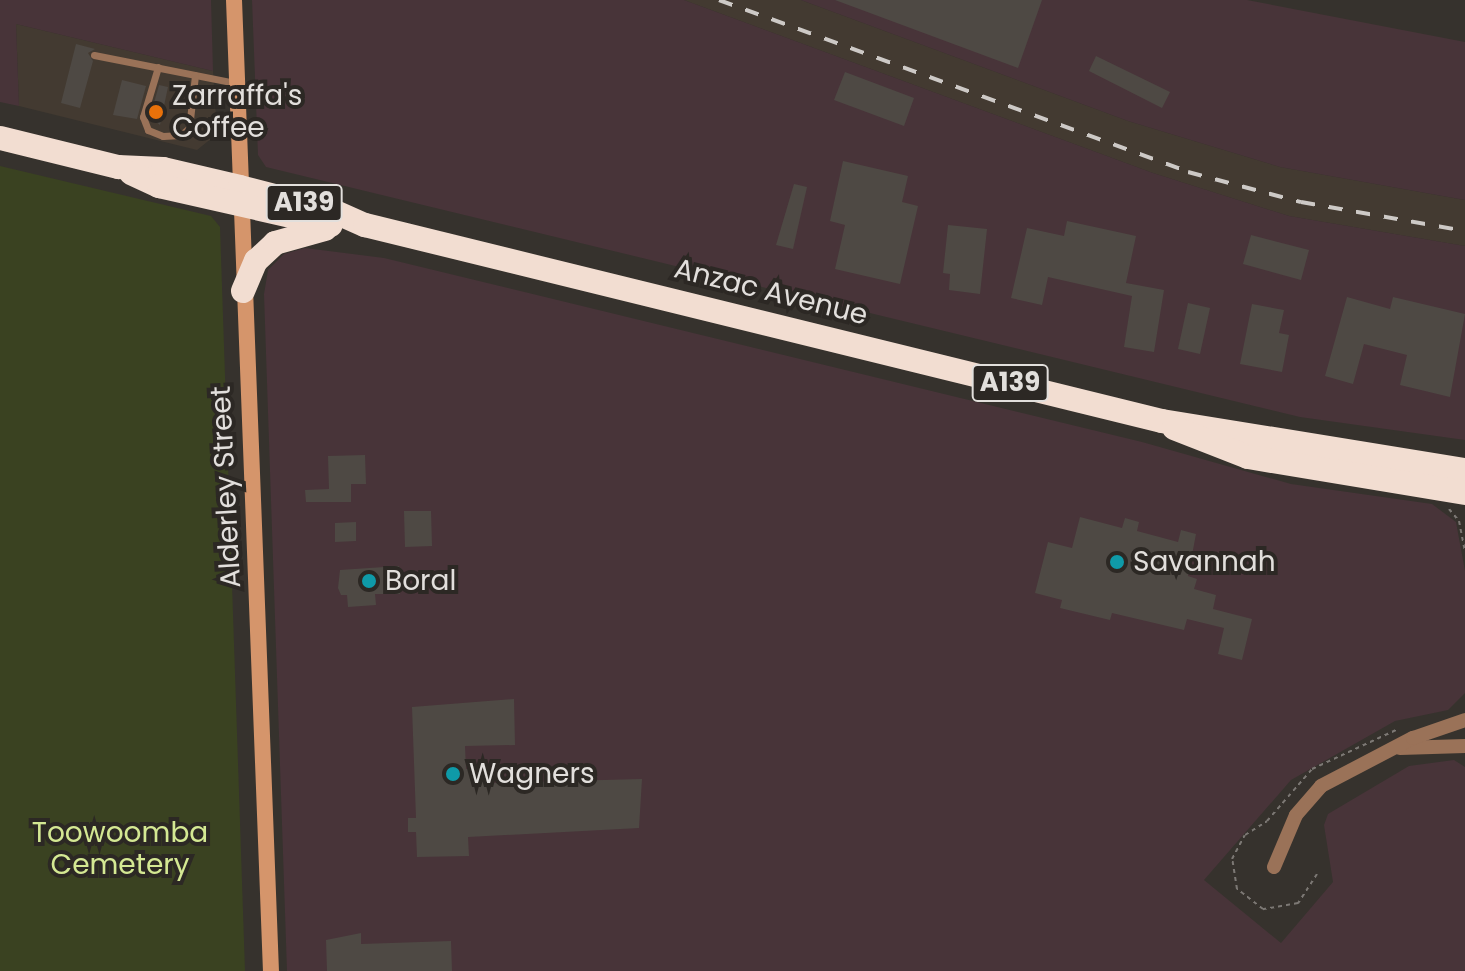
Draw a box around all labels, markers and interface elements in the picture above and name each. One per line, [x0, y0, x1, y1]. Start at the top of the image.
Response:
place label: Zarraffa's Coffee [172, 79, 302, 145]
marker: Zarraffa's Coffee [147, 103, 165, 121]
road number: A139 [264, 181, 344, 225]
street label: Anzac Avenue [671, 252, 871, 332]
road number: A139 [970, 361, 1050, 405]
street label: Alderley Street [204, 385, 248, 589]
place label: Savannah [1133, 545, 1276, 579]
marker: Savannah [1108, 553, 1126, 571]
place label: Boral [385, 564, 456, 598]
marker: Boral [360, 572, 378, 590]
place label: Wagners [469, 757, 595, 791]
marker: Wagners [444, 765, 462, 783]
park label: Toowoomba Cemetery [32, 816, 208, 882]

